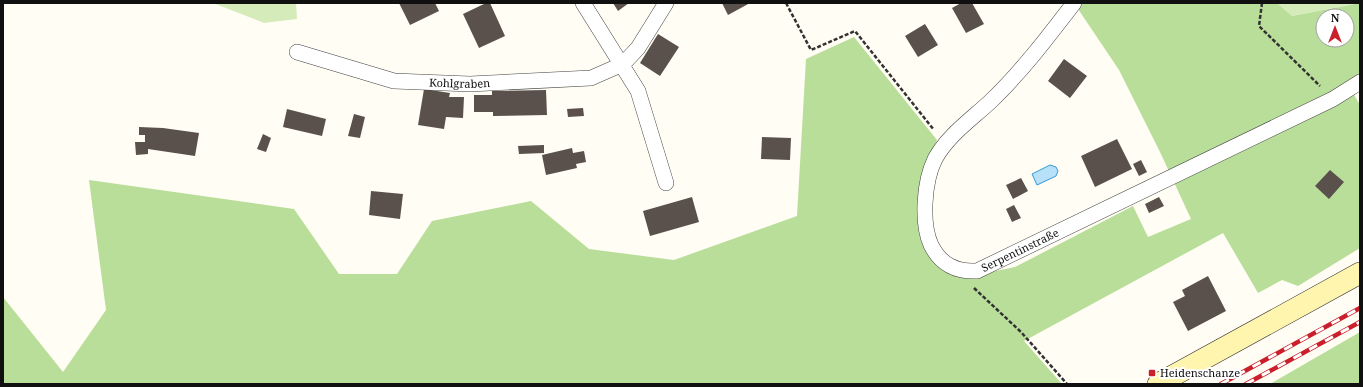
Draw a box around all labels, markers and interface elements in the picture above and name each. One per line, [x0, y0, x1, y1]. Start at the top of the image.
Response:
north arrow [1315, 8, 1355, 48]
text: N [1331, 10, 1340, 25]
street label: Kohlgraben [429, 74, 491, 91]
street label: Serpentinstraße [979, 225, 1061, 275]
place label: Heidenschanze [1160, 365, 1240, 380]
marker: Heidenschanze [1147, 368, 1157, 378]

